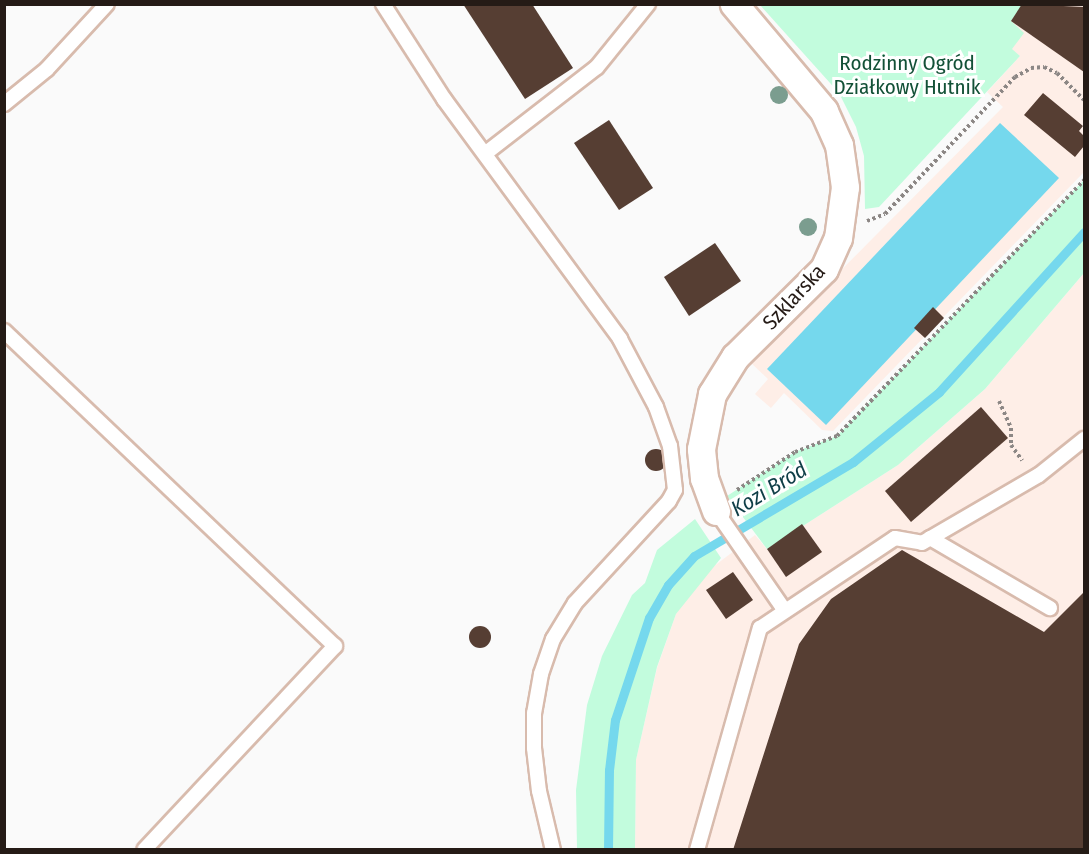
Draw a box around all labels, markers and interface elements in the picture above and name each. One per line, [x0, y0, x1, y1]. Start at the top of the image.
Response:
park label: Rodzinny Ogród Działkowy Hutnik [833, 50, 981, 100]
street label: Szklarska [758, 259, 830, 335]
water label: Kozi Bród [726, 456, 812, 522]

